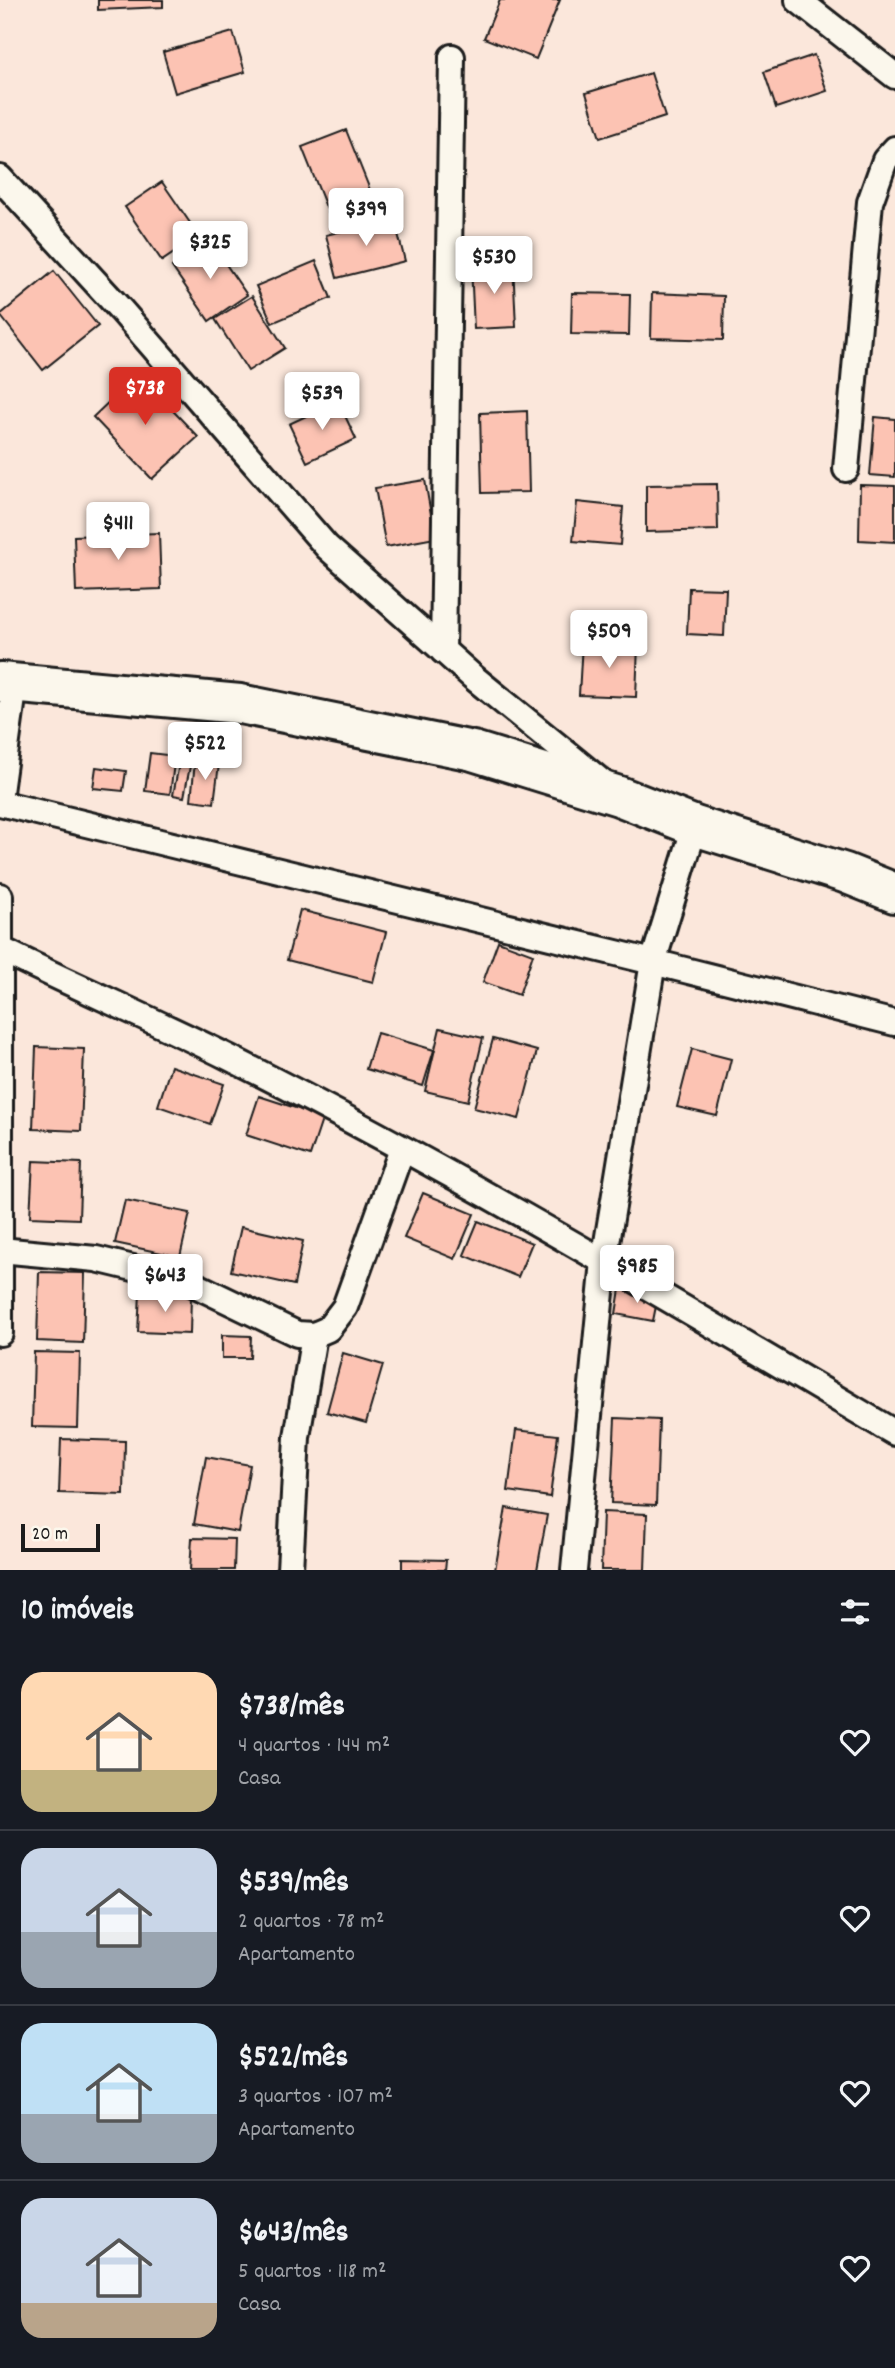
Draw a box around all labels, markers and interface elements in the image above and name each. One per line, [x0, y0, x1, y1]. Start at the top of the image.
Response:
pin: $399 [325, 188, 407, 248]
text: $399 [345, 194, 387, 227]
pin: $325 [169, 222, 251, 281]
text: $325 [189, 227, 231, 260]
pin: $530 [453, 236, 535, 296]
text: $530 [471, 242, 517, 275]
pin: $738 [104, 368, 186, 427]
pin: $539 [281, 372, 363, 432]
text: $738 [125, 373, 165, 406]
text: $539 [300, 378, 344, 411]
pin: $411 [77, 503, 159, 562]
text: $411 [102, 508, 134, 541]
pin: $509 [568, 610, 650, 670]
text: $509 [586, 616, 632, 649]
pin: $522 [164, 722, 246, 782]
text: $522 [184, 728, 226, 761]
pin: $985 [596, 1246, 678, 1305]
text: $985 [616, 1251, 658, 1284]
pin: $643 [124, 1254, 206, 1314]
text: $643 [144, 1260, 186, 1293]
scale bar [21, 1521, 100, 1553]
text: 20 m [32, 1522, 68, 1549]
text: 10 imóveis [21, 1591, 134, 1634]
icon: filters [836, 1593, 874, 1631]
text: $738/mês [238, 1687, 345, 1730]
icon: home [77, 1700, 161, 1784]
icon: heart [836, 1723, 874, 1761]
text: 4 quartos · 144 m² [238, 1730, 390, 1763]
text: Casa [238, 1763, 281, 1796]
text: $539/mês [238, 1863, 349, 1906]
icon: home [77, 1876, 161, 1960]
icon: heart [836, 1899, 874, 1937]
text: 2 quartos · 78 m² [238, 1906, 384, 1939]
text: Apartamento [238, 1939, 355, 1972]
text: $522/mês [238, 2038, 348, 2081]
icon: home [77, 2051, 161, 2135]
icon: heart [836, 2074, 874, 2112]
text: 3 quartos · 107 m² [238, 2081, 393, 2114]
text: Apartamento [238, 2114, 355, 2147]
text: $643/mês [238, 2213, 348, 2256]
icon: home [77, 2226, 161, 2310]
icon: heart [836, 2249, 874, 2287]
text: 5 quartos · 118 m² [238, 2256, 386, 2289]
text: Casa [238, 2289, 281, 2322]

